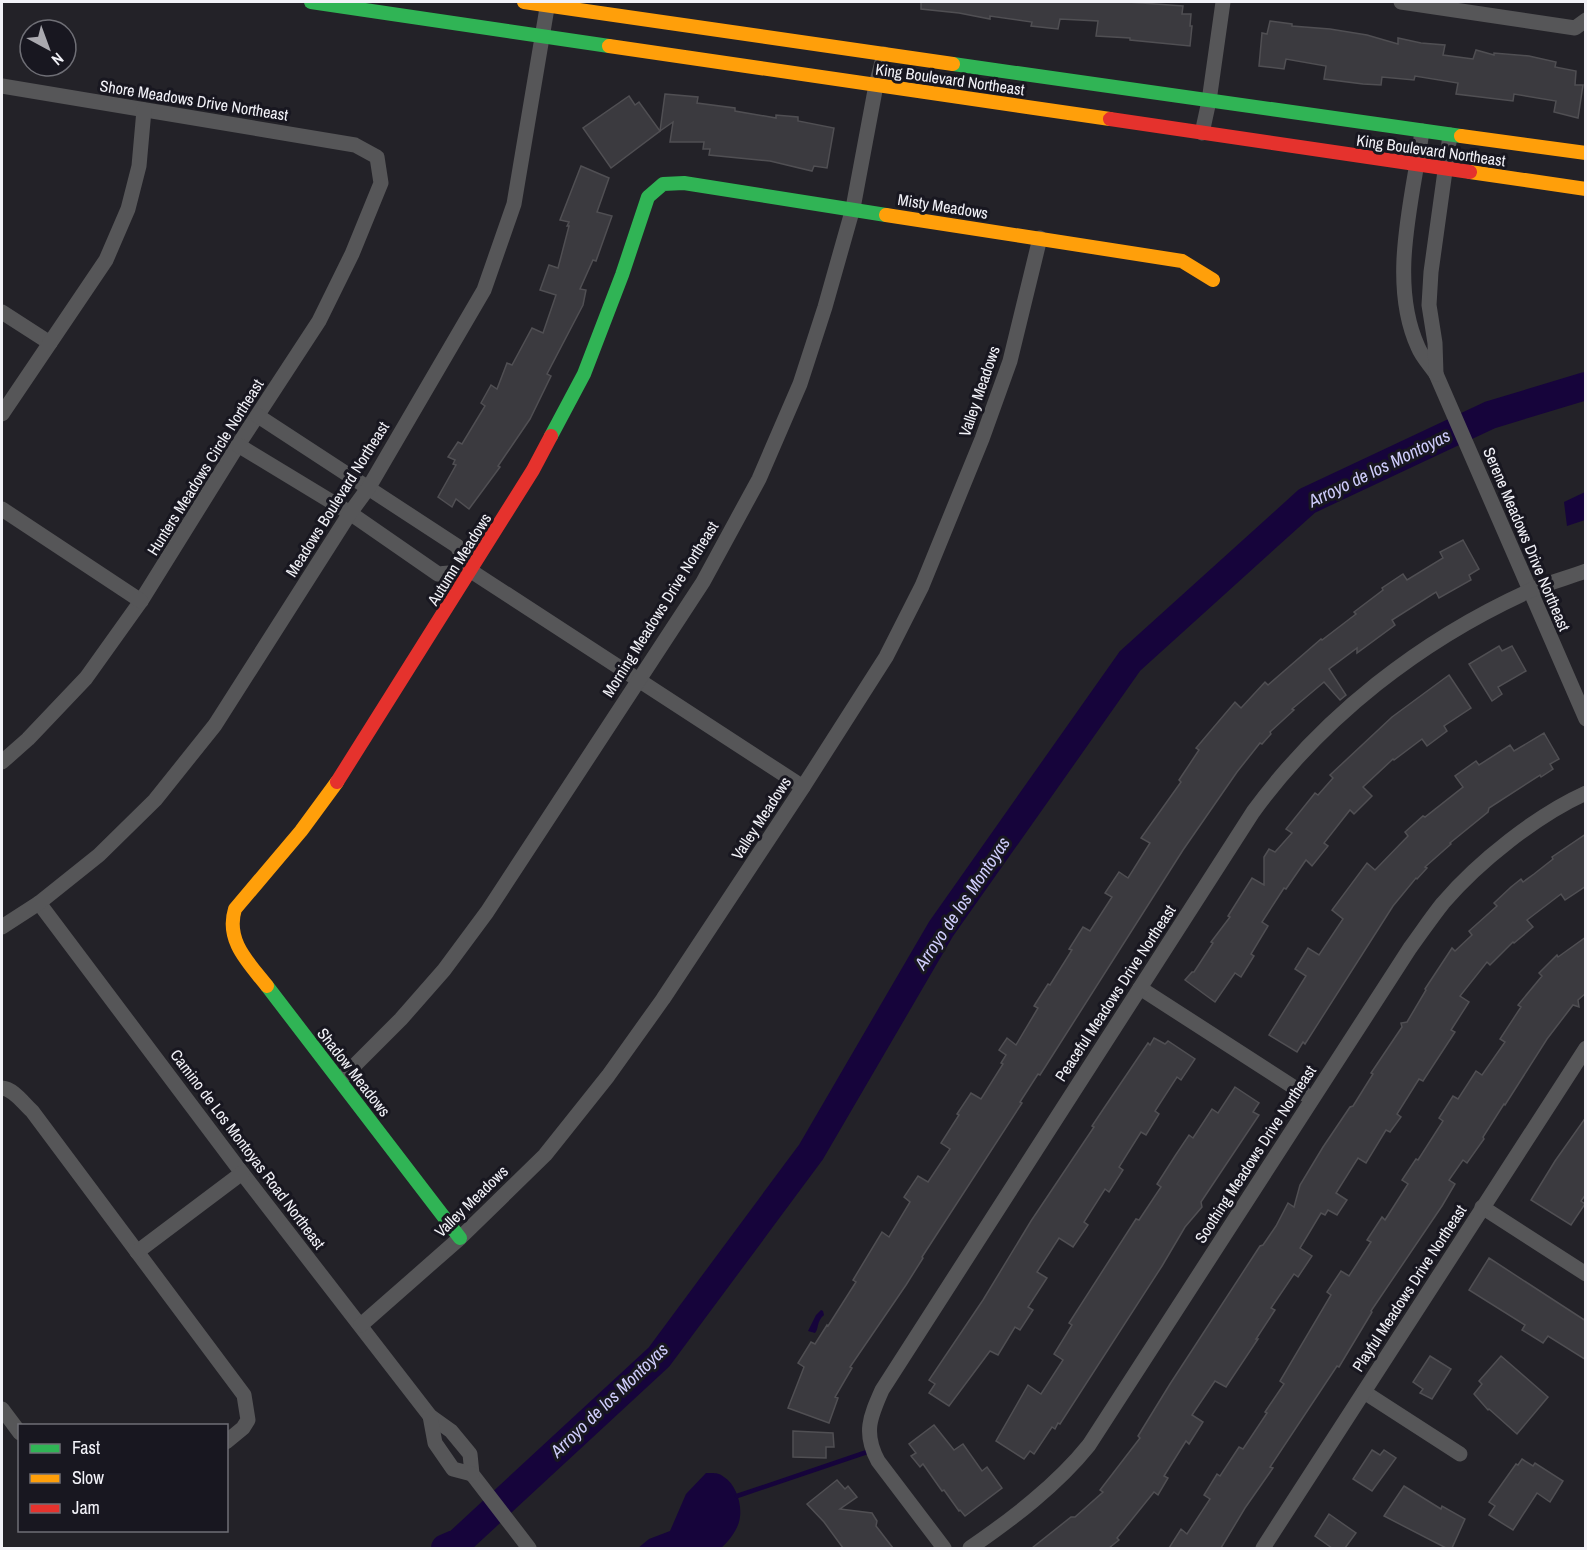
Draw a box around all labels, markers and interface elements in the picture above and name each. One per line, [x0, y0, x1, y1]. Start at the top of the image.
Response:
north arrow [18, 18, 78, 78]
text: N [47, 48, 69, 71]
street label: King Boulevard Northeast [874, 58, 1026, 100]
street label: Shore Meadows Drive Northeast [98, 74, 290, 126]
street label: King Boulevard Northeast [1355, 129, 1507, 171]
street label: Misty Meadows [896, 188, 990, 224]
street label: Valley Meadows [953, 343, 1005, 439]
street label: Hunters Meadows Circle Northeast [142, 374, 269, 559]
street label: Meadows Boulevard Northeast [280, 417, 394, 581]
water label: Arroyo de los Montoyas [1303, 423, 1454, 514]
street label: Serene Meadows Drive Northeast [1478, 444, 1576, 635]
street label: Autumn Meadows [421, 509, 496, 610]
street label: Morning Meadows Drive Northeast [597, 517, 723, 701]
street label: Valley Meadows [726, 772, 796, 864]
water label: Arroyo de los Montoyas [908, 832, 1016, 975]
street label: Peaceful Meadows Drive Northeast [1050, 900, 1181, 1086]
street label: Shadow Meadows [312, 1023, 396, 1121]
street label: Camino de Los Montoyas Road Northeast [165, 1045, 331, 1254]
street label: Soothing Meadows Drive Northeast [1189, 1061, 1321, 1247]
street label: Valley Meadows [429, 1160, 513, 1242]
street label: Playful Meadows Drive Northeast [1347, 1200, 1471, 1376]
water label: Arroyo de los Montoyas [544, 1337, 673, 1464]
legend [18, 1424, 228, 1532]
text: Fast [72, 1435, 100, 1460]
text: Slow [72, 1465, 104, 1490]
text: Jam [72, 1495, 100, 1520]

